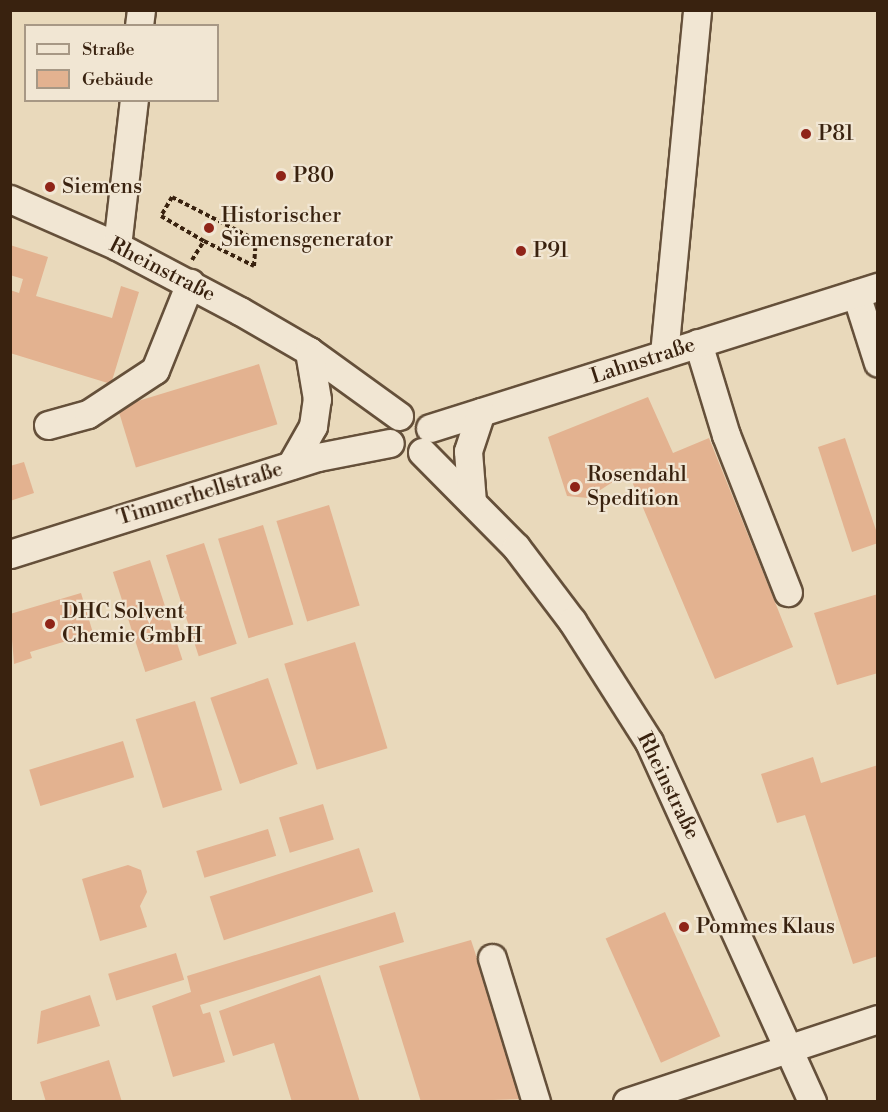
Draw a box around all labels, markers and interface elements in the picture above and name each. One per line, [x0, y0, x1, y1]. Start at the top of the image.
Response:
legend [24, 24, 219, 102]
text: Straße [82, 38, 135, 61]
text: Gebäude [82, 68, 153, 91]
place label: P81 [818, 121, 854, 147]
marker: P81 [799, 127, 813, 141]
place label: P80 [293, 163, 334, 189]
marker: P80 [274, 169, 288, 183]
place label: Siemens [62, 174, 142, 200]
marker: Siemens [43, 180, 57, 194]
place label: Historischer Siemensgenerator [221, 203, 393, 253]
marker: Historischer Siemensgenerator [202, 221, 216, 235]
street label: Rheinstraße [105, 232, 219, 308]
place label: P91 [533, 238, 568, 264]
marker: P91 [514, 244, 528, 258]
street label: Lahnstraße [588, 332, 698, 390]
street label: Timmerhellstraße [114, 457, 286, 531]
place label: Rosendahl Spedition [587, 462, 687, 512]
marker: Rosendahl Spedition [568, 480, 582, 494]
place label: DHC Solvent Chemie GmbH [62, 599, 202, 649]
marker: DHC Solvent Chemie GmbH [43, 617, 57, 631]
street label: Rheinstraße [631, 728, 705, 844]
place label: Pommes Klaus [696, 914, 835, 940]
marker: Pommes Klaus [677, 920, 691, 934]

